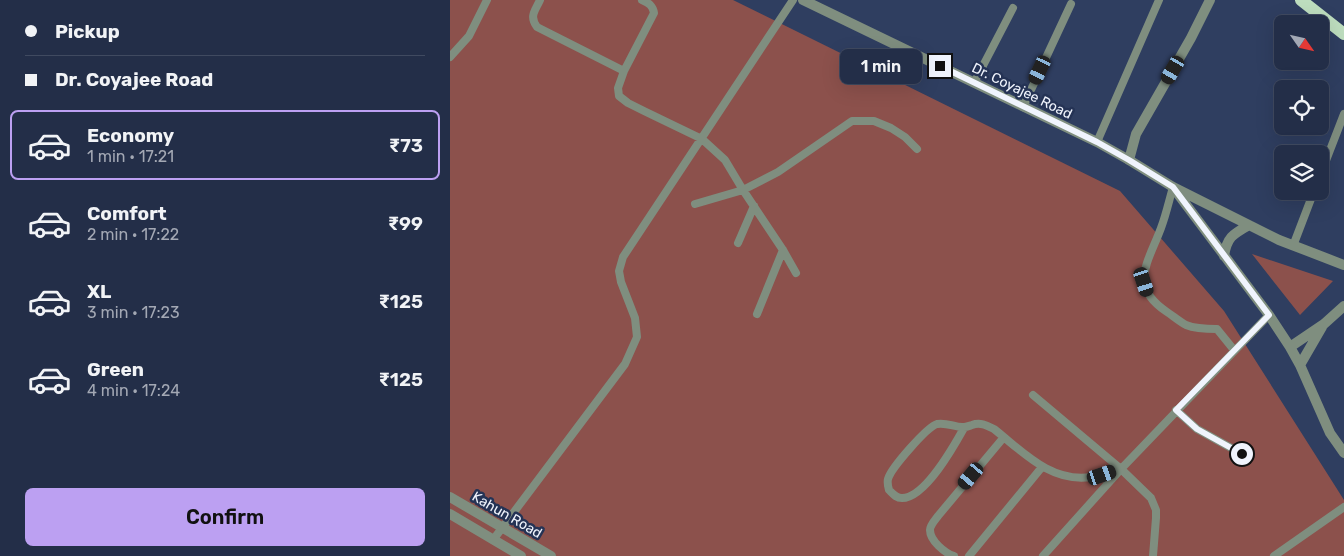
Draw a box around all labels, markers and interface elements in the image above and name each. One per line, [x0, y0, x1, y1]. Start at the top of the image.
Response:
north arrow [1274, 15, 1329, 70]
map controls [1274, 15, 1329, 200]
text: Pickup [55, 20, 120, 43]
callout: 1 min [840, 48, 922, 84]
car [1026, 53, 1053, 87]
car [1159, 53, 1186, 87]
route end [929, 55, 951, 77]
text: 1 min [861, 57, 901, 76]
street label: Dr. Coyajee Road [969, 59, 1075, 123]
text: Dr. Coyajee Road [55, 68, 213, 91]
button: locate [1274, 80, 1329, 135]
icon: car [27, 123, 72, 168]
text: Economy [87, 124, 174, 147]
text: ₹73 [389, 134, 423, 157]
button: layers [1274, 145, 1329, 200]
text: 1 min · 17:21 [87, 147, 174, 166]
icon: car [27, 201, 72, 246]
text: Comfort [87, 202, 167, 225]
text: ₹99 [388, 212, 423, 235]
text: 2 min · 17:22 [87, 225, 179, 244]
car [1132, 265, 1155, 299]
icon: car [27, 279, 72, 324]
text: XL [87, 280, 111, 303]
text: ₹125 [379, 290, 423, 313]
text: 3 min · 17:23 [87, 303, 180, 322]
icon: car [27, 357, 72, 402]
text: Green [87, 358, 144, 381]
text: ₹125 [379, 368, 423, 391]
text: 4 min · 17:24 [87, 381, 180, 400]
route start [1231, 443, 1253, 465]
car [955, 460, 986, 492]
car [1085, 463, 1118, 487]
button: Confirm [25, 488, 425, 546]
street label: Kahun Road [469, 488, 545, 542]

